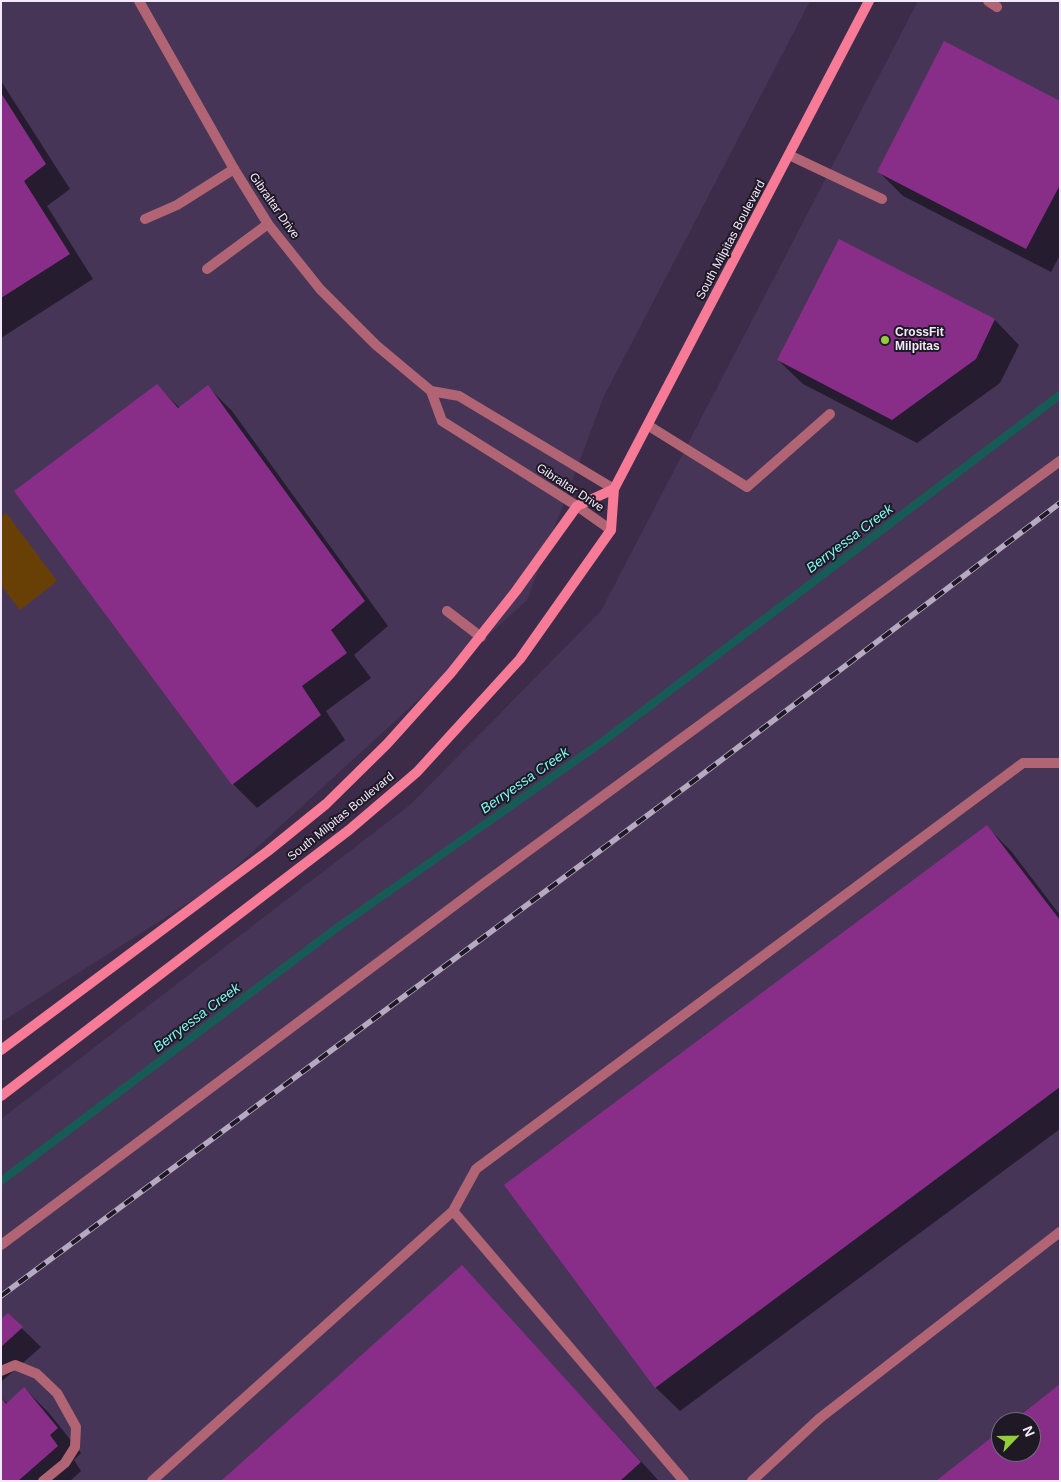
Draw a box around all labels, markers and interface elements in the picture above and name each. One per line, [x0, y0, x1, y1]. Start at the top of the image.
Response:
street label: Gibraltar Drive [246, 170, 302, 242]
street label: South Milpitas Boulevard [693, 178, 769, 302]
place label: CrossFit Milpitas [895, 326, 944, 354]
marker: CrossFit Milpitas [879, 334, 891, 346]
street label: Gibraltar Drive [534, 461, 606, 515]
water label: Berryessa Creek [803, 501, 897, 577]
water label: Berryessa Creek [477, 744, 573, 818]
street label: South Milpitas Boulevard [285, 770, 397, 864]
water label: Berryessa Creek [150, 980, 244, 1056]
north arrow [991, 1412, 1041, 1462]
text: N [1019, 1423, 1038, 1439]

